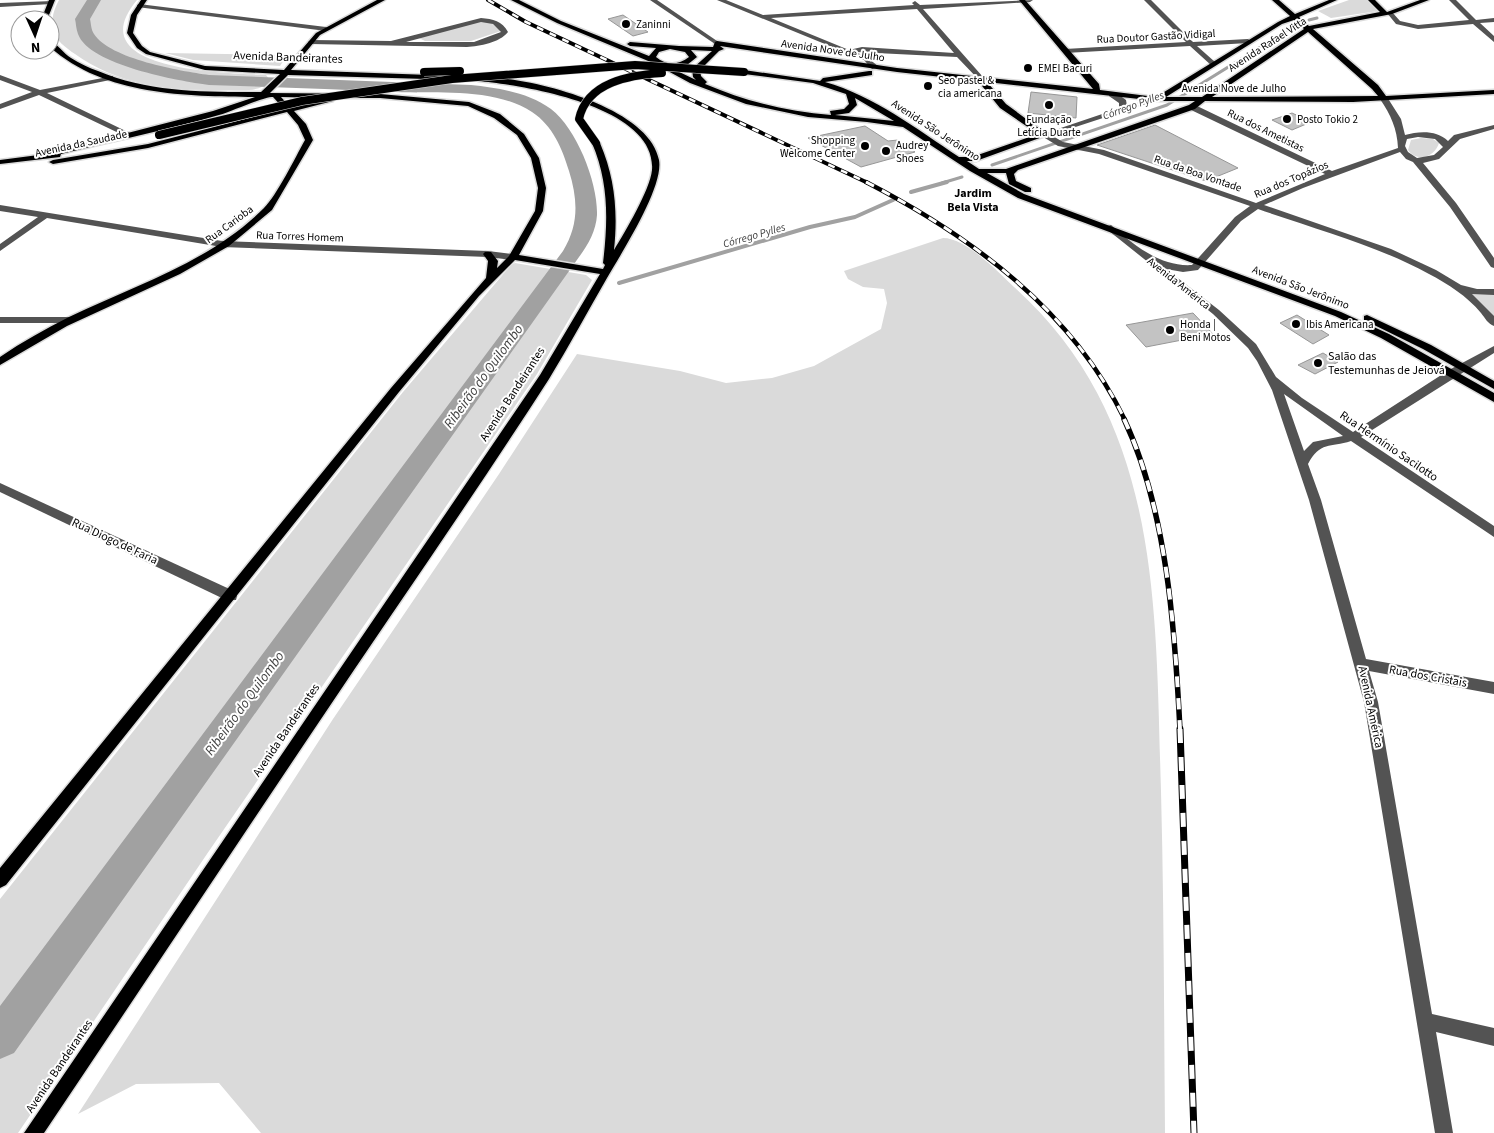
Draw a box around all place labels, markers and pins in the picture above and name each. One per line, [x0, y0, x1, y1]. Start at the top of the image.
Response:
place label: Zaninni [636, 17, 671, 32]
marker: Zaninni [620, 18, 632, 30]
place label: EMEI Bacuri [1038, 61, 1092, 76]
marker: EMEI Bacuri [1022, 62, 1034, 74]
place label: Seo pastel & cia americana [938, 73, 1002, 101]
marker: Seo pastel & cia americana [922, 80, 934, 92]
marker: Fundação Letícia Duarte [1043, 99, 1055, 111]
place label: Fundação Letícia Duarte [1017, 112, 1081, 140]
place label: Posto Tokio 2 [1297, 112, 1358, 127]
marker: Posto Tokio 2 [1281, 113, 1293, 125]
place label: Shopping Welcome Center [780, 133, 855, 161]
place label: Audrey Shoes [896, 138, 928, 166]
marker: Shopping Welcome Center [859, 140, 871, 152]
marker: Audrey Shoes [880, 145, 892, 157]
place label: Honda | Beni Motos [1180, 317, 1231, 345]
place label: Ibis Americana [1306, 317, 1374, 332]
marker: Ibis Americana [1290, 318, 1302, 330]
marker: Honda | Beni Motos [1164, 324, 1176, 336]
place label: Salão das Testemunhas de Jeiová [1328, 348, 1445, 379]
marker: Salão das Testemunhas de Jeiová [1312, 357, 1324, 369]

